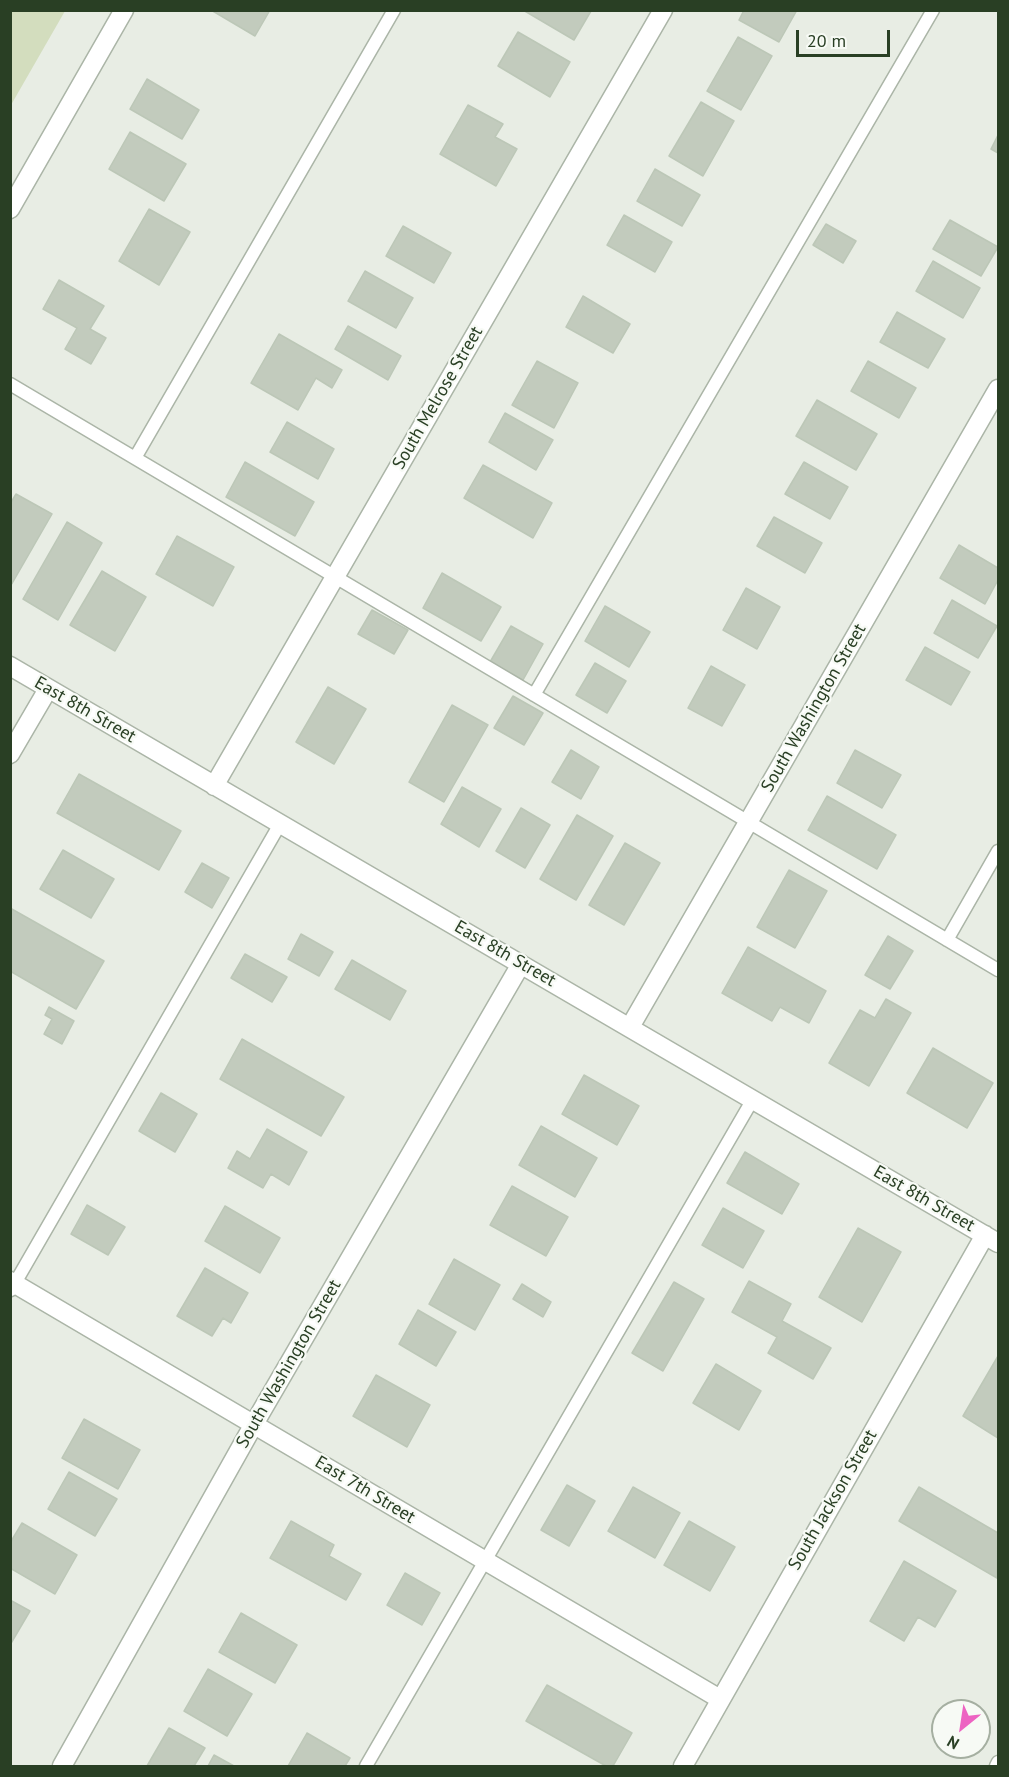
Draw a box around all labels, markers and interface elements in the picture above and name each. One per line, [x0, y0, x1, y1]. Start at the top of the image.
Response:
scale bar [799, 18, 894, 56]
text: 20 m [807, 29, 846, 52]
street label: South Melrose Street [388, 323, 488, 473]
street label: South Washington Street [757, 620, 871, 796]
street label: East 8th Street [30, 672, 140, 748]
street label: East 8th Street [450, 916, 560, 992]
street label: East 8th Street [869, 1161, 979, 1237]
street label: South Washington Street [232, 1276, 346, 1452]
street label: South Jackson Street [784, 1426, 882, 1574]
street label: East 7th Street [311, 1452, 419, 1528]
north arrow [931, 1699, 991, 1759]
text: N [943, 1732, 963, 1754]

